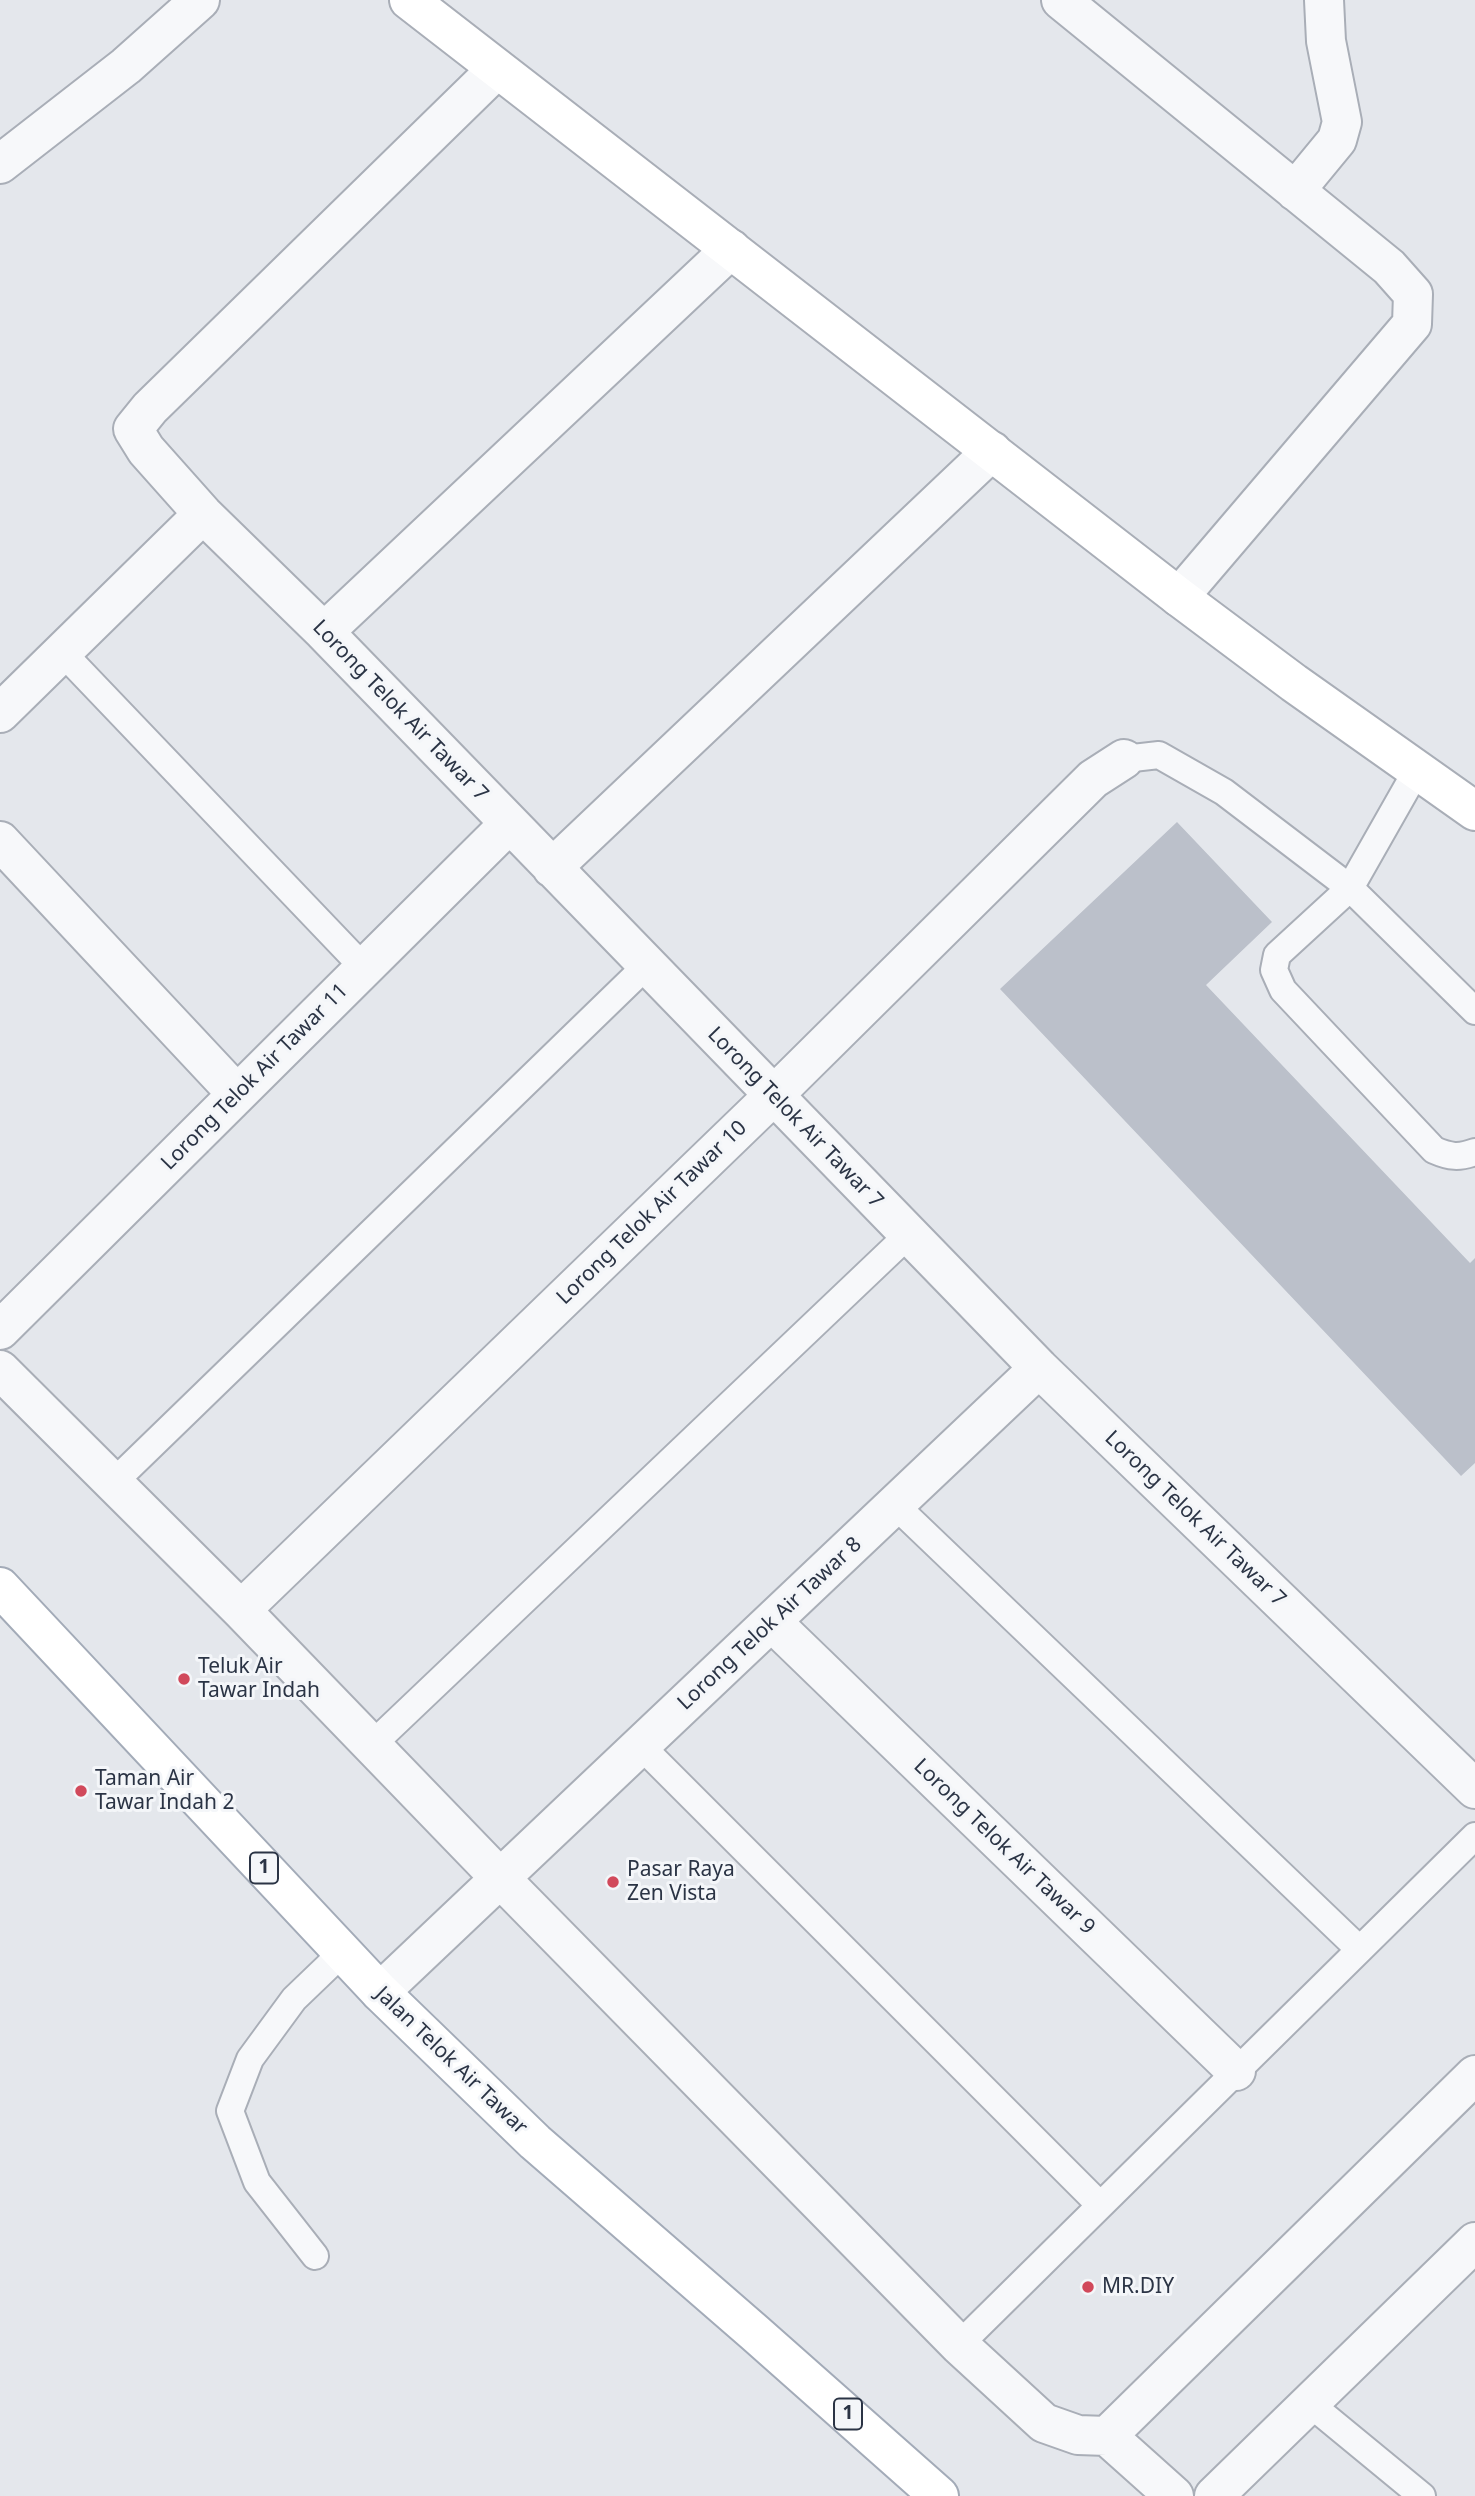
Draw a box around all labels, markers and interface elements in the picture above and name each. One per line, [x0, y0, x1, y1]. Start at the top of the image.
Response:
street label: Lorong Telok Air Tawar 7 [307, 615, 493, 807]
street label: Lorong Telok Air Tawar 11 [156, 978, 354, 1176]
street label: Lorong Telok Air Tawar 7 [702, 1022, 888, 1214]
street label: Lorong Telok Air Tawar 10 [552, 1116, 752, 1310]
street label: Lorong Telok Air Tawar 7 [1099, 1426, 1291, 1612]
street label: Lorong Telok Air Tawar 8 [673, 1532, 867, 1716]
place label: Teluk Air Tawar Indah [198, 1654, 320, 1704]
marker: Teluk Air Tawar Indah [176, 1671, 192, 1687]
street label: Lorong Telok Air Tawar 9 [908, 1754, 1100, 1940]
place label: Taman Air Tawar Indah 2 [95, 1766, 234, 1816]
marker: Taman Air Tawar Indah 2 [73, 1783, 89, 1799]
road number: 1 [250, 1852, 278, 1884]
place label: Pasar Raya Zen Vista [627, 1857, 735, 1907]
marker: Pasar Raya Zen Vista [605, 1874, 621, 1890]
street label: Jalan Telok Air Tawar [370, 1982, 532, 2140]
place label: MR.DIY [1102, 2274, 1174, 2300]
marker: MR.DIY [1080, 2279, 1096, 2295]
road number: 1 [834, 2398, 862, 2430]

